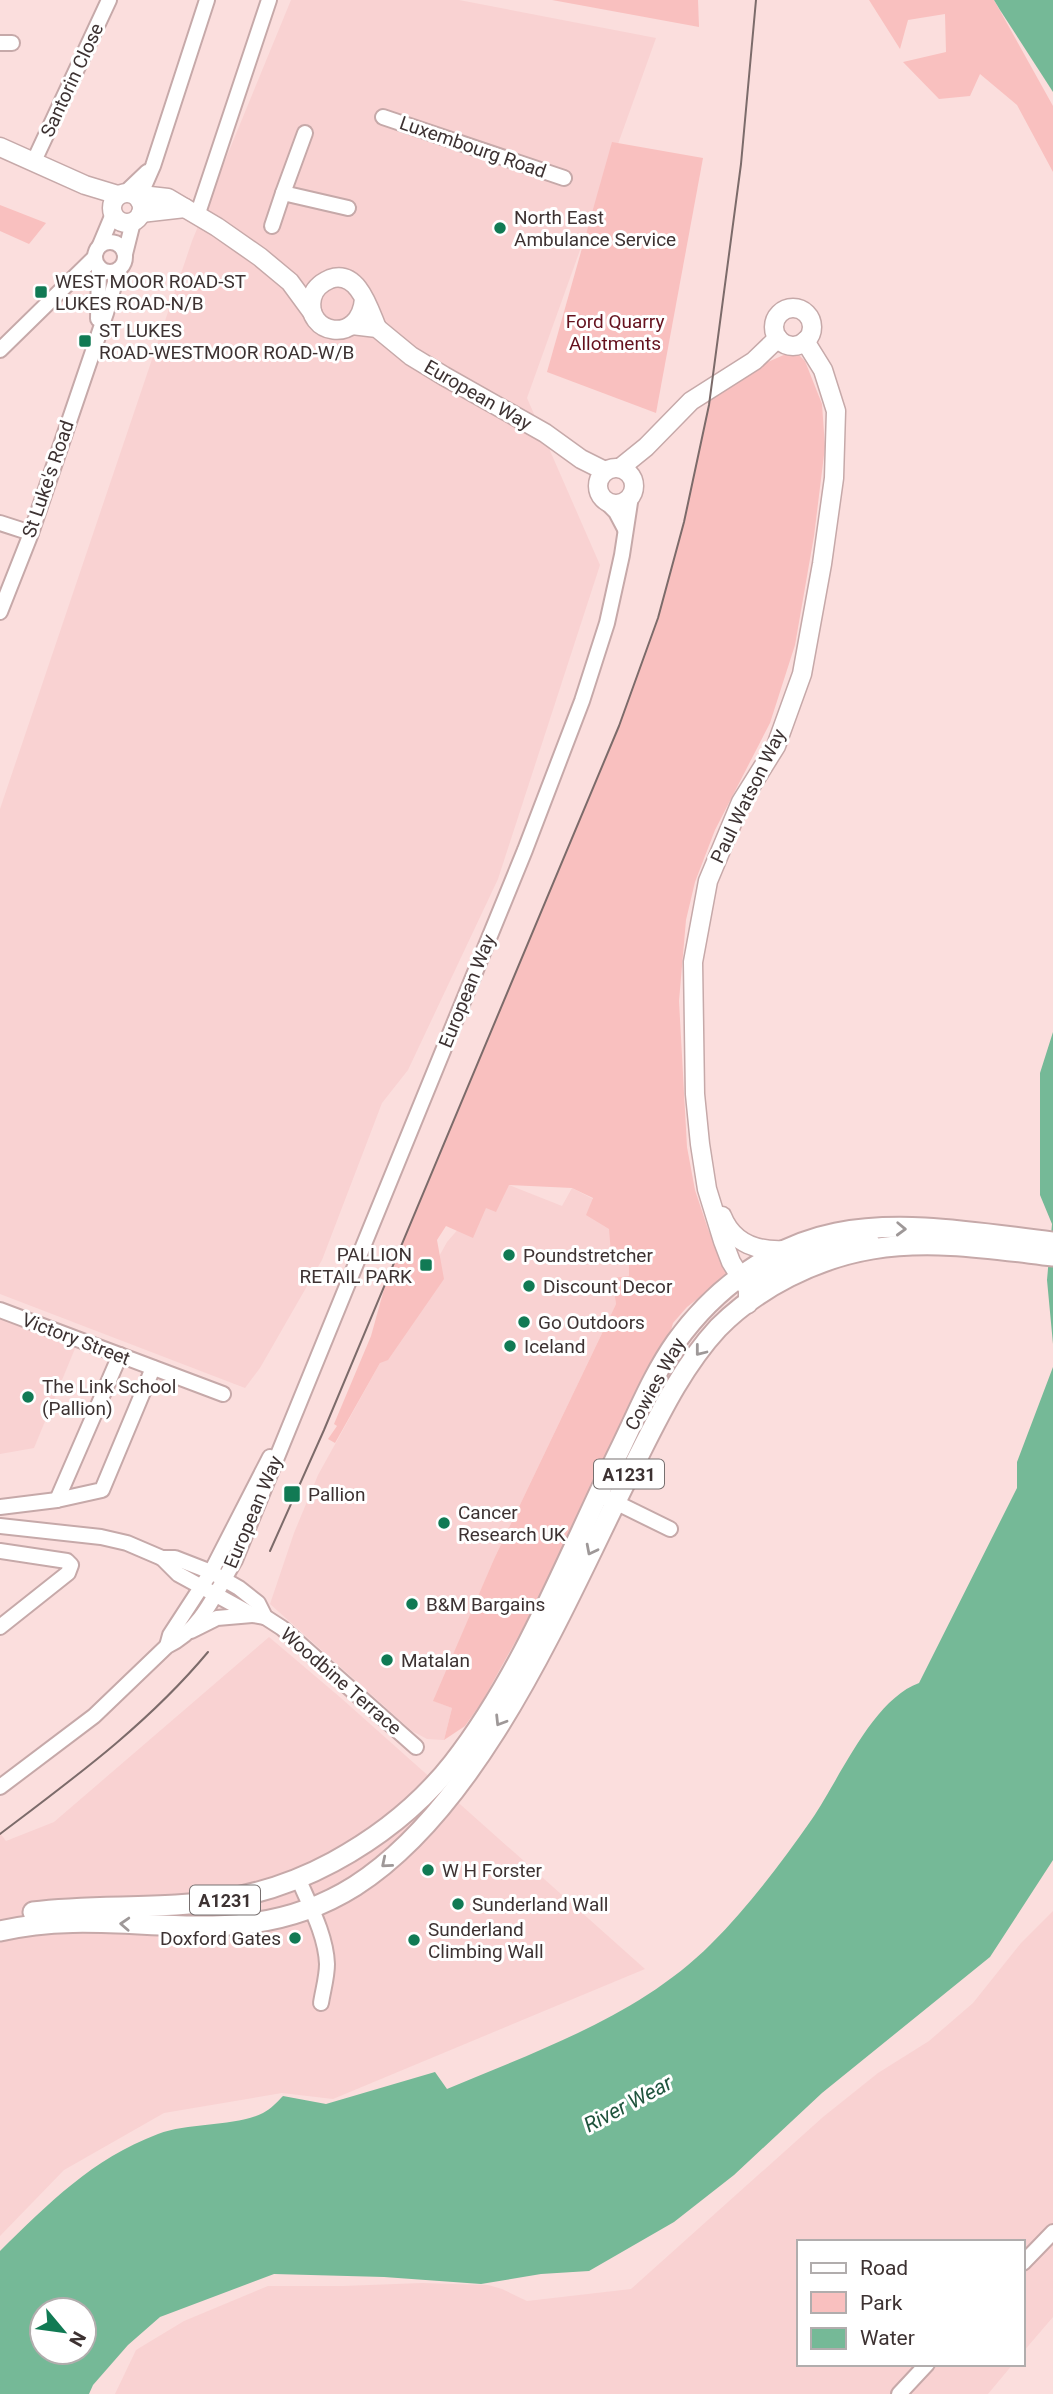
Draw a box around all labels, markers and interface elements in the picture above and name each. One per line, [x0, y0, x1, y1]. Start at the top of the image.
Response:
street label: Santorin Close [36, 19, 108, 141]
street label: Luxembourg Road [397, 111, 549, 183]
place label: North East Ambulance Service [514, 206, 676, 251]
marker: North East Ambulance Service [492, 220, 508, 236]
place label: WEST MOOR ROAD-ST LUKES ROAD-N/B [55, 270, 246, 315]
marker: WEST MOOR ROAD-ST LUKES ROAD-N/B [33, 284, 49, 300]
park label: Ford Quarry Allotments [566, 310, 664, 355]
place label: ST LUKES ROAD-WESTMOOR ROAD-W/B [99, 319, 354, 364]
marker: ST LUKES ROAD-WESTMOOR ROAD-W/B [77, 333, 93, 349]
street label: European Way [420, 355, 536, 435]
street label: St Luke's Road [17, 417, 79, 541]
street label: Paul Watson Way [706, 725, 790, 867]
street label: European Way [434, 931, 500, 1051]
one-way arrow [896, 1221, 907, 1236]
place label: PALLION RETAIL PARK [299, 1243, 412, 1288]
place label: Poundstretcher [523, 1244, 653, 1267]
marker: Poundstretcher [501, 1247, 517, 1263]
marker: PALLION RETAIL PARK [418, 1257, 434, 1273]
place label: Discount Decor [543, 1275, 673, 1298]
marker: Discount Decor [521, 1278, 537, 1294]
street label: Victory Street [19, 1308, 133, 1370]
place label: Go Outdoors [538, 1311, 645, 1334]
marker: Go Outdoors [516, 1314, 532, 1330]
street label: Cowies Way [620, 1334, 690, 1434]
place label: Iceland [524, 1335, 585, 1358]
marker: Iceland [502, 1338, 518, 1354]
one-way arrow [695, 1343, 708, 1355]
place label: The Link School (Pallion) [42, 1375, 176, 1420]
marker: The Link School (Pallion) [20, 1389, 36, 1405]
street label: European Way [219, 1452, 287, 1572]
road number: A1231 [594, 1460, 664, 1489]
place label: Pallion [308, 1483, 365, 1506]
marker: Pallion [282, 1484, 302, 1504]
place label: Cancer Research UK [458, 1501, 566, 1546]
marker: Cancer Research UK [436, 1515, 452, 1531]
one-way arrow [586, 1543, 599, 1555]
place label: B&M Bargains [426, 1593, 545, 1616]
marker: B&M Bargains [404, 1596, 420, 1612]
street label: Woodbine Terrace [276, 1622, 406, 1740]
place label: Matalan [401, 1649, 470, 1672]
marker: Matalan [379, 1652, 395, 1668]
one-way arrow [496, 1714, 509, 1727]
one-way arrow [382, 1855, 395, 1867]
place label: W H Forster [442, 1859, 543, 1882]
marker: W H Forster [420, 1862, 436, 1878]
road number: A1231 [190, 1886, 260, 1914]
place label: Sunderland Wall [472, 1893, 608, 1916]
marker: Sunderland Wall [450, 1896, 466, 1912]
one-way arrow [120, 1917, 131, 1932]
place label: Sunderland Climbing Wall [428, 1918, 544, 1963]
place label: Doxford Gates [160, 1927, 281, 1950]
marker: Doxford Gates [287, 1930, 303, 1946]
marker: Sunderland Climbing Wall [406, 1932, 422, 1948]
water label: River Wear [580, 2070, 677, 2137]
legend [797, 2240, 1025, 2366]
text: Road [860, 2256, 908, 2280]
text: Park [860, 2291, 903, 2315]
north arrow [28, 2296, 98, 2366]
text: Water [860, 2326, 915, 2350]
text: N [64, 2328, 91, 2350]

